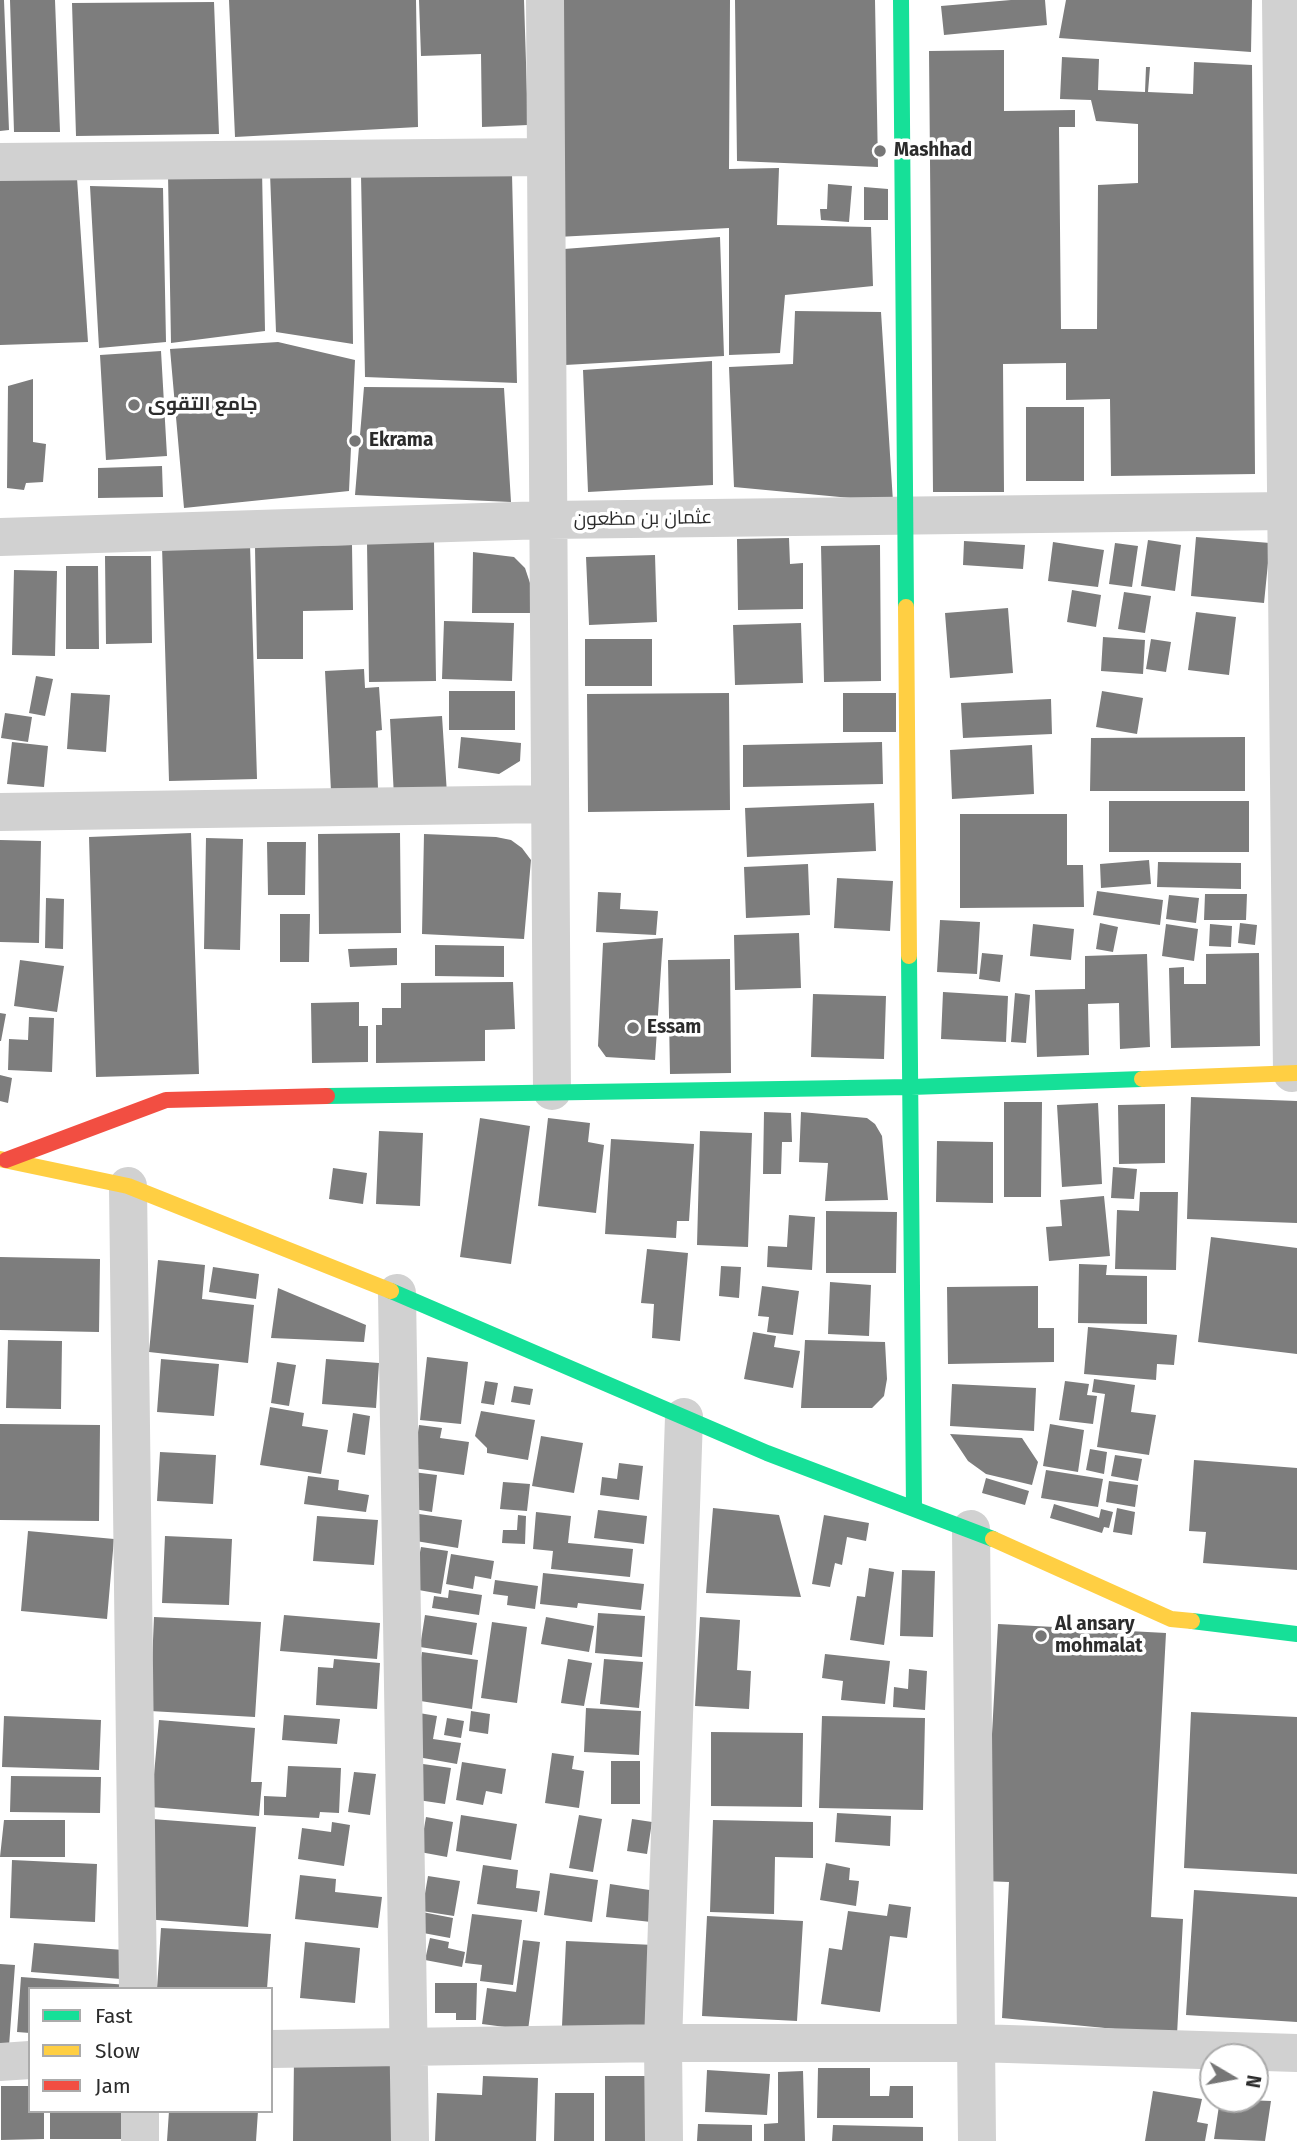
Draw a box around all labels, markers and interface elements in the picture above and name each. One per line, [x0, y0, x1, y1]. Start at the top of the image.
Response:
place label: Mashhad [894, 140, 972, 162]
marker: Mashhad [872, 143, 888, 159]
place label: جامع التقوى [148, 394, 257, 416]
marker: جامع التقوى [126, 397, 142, 413]
place label: Ekrama [369, 430, 433, 452]
marker: Ekrama [347, 433, 363, 449]
street label: عثمان بن مظعون [574, 506, 712, 532]
place label: Essam [647, 1017, 701, 1039]
marker: Essam [625, 1020, 641, 1036]
place label: Al ansary mohmalat [1055, 1614, 1143, 1658]
marker: Al ansary mohmalat [1033, 1628, 1049, 1644]
legend [28, 1987, 273, 2113]
text: Fast [95, 2003, 133, 2029]
text: Slow [95, 2038, 140, 2064]
north arrow [1199, 2043, 1269, 2113]
text: Jam [95, 2073, 131, 2099]
text: N [1241, 2073, 1266, 2090]

